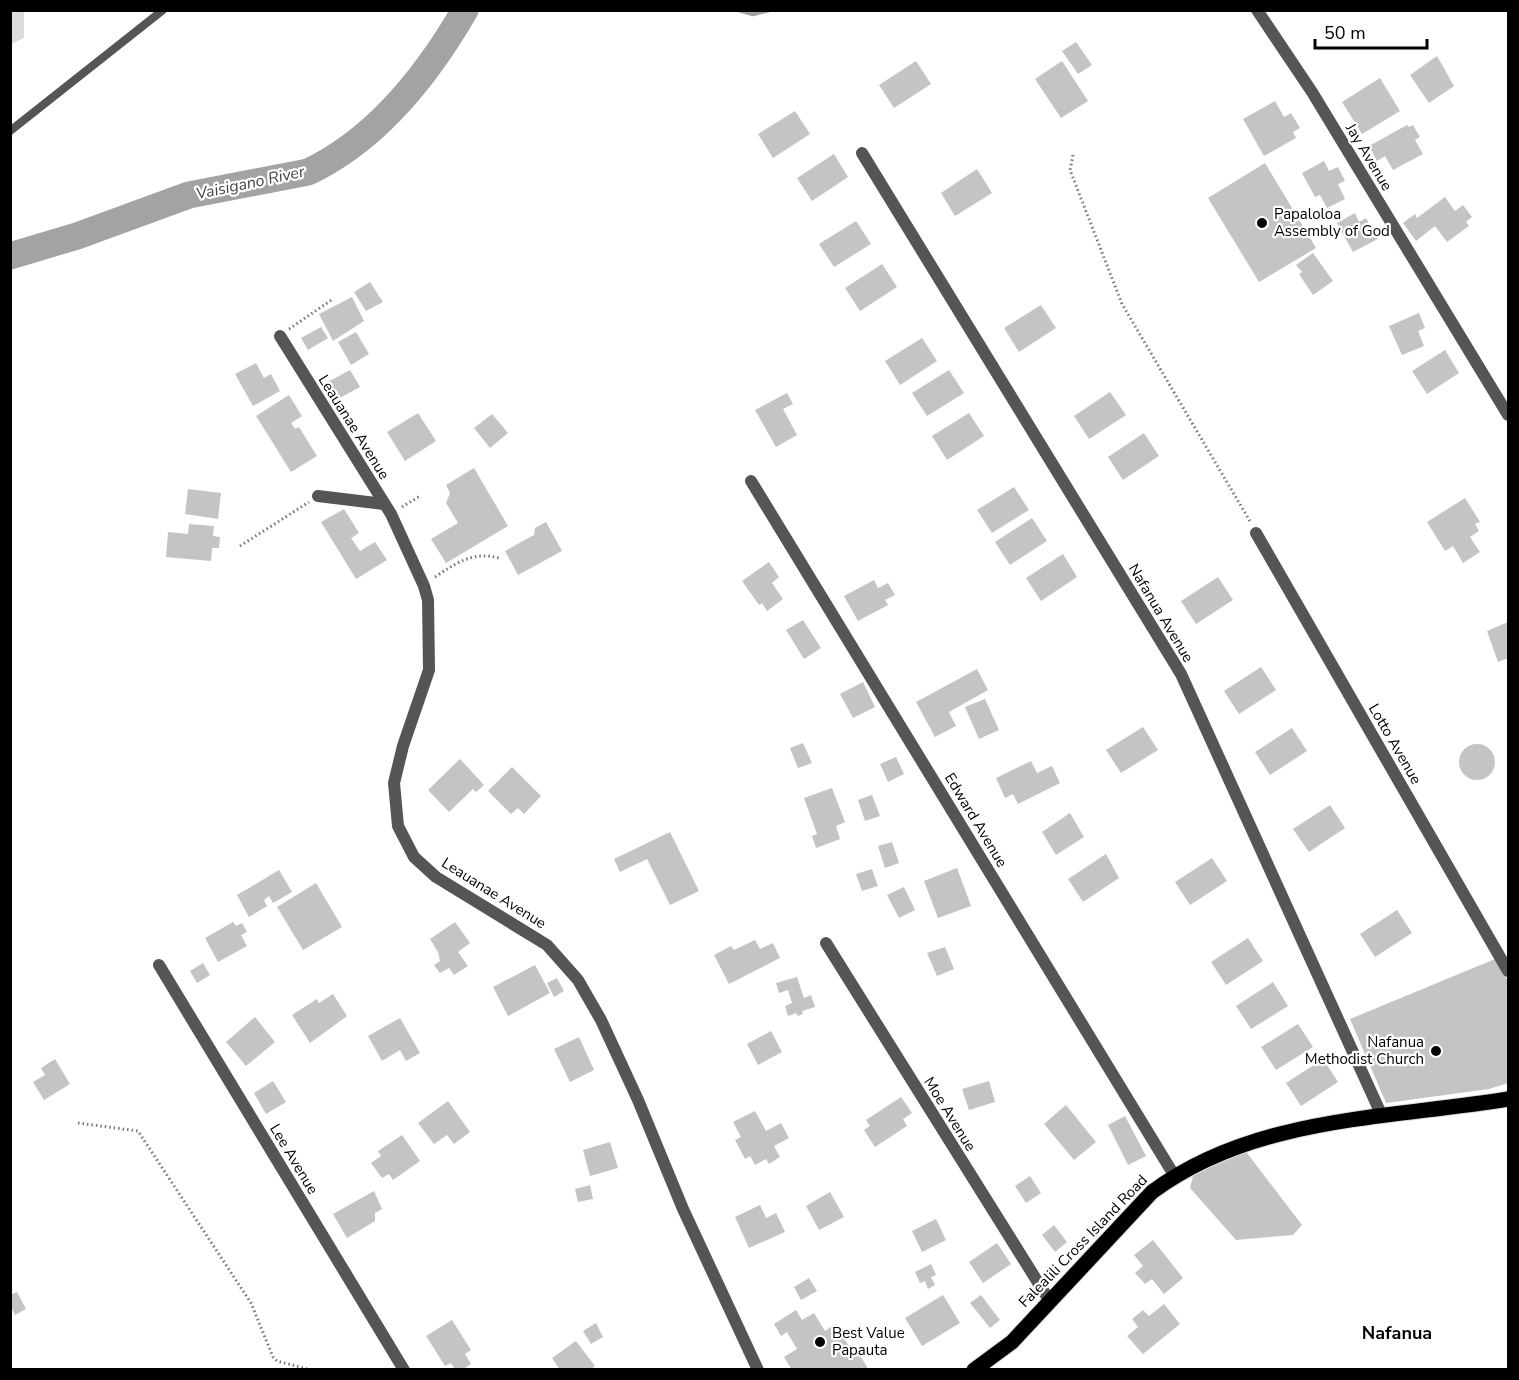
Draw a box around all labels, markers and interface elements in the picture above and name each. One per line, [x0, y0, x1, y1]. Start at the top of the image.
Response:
scale bar [1315, 12, 1428, 50]
text: 50 m [1324, 21, 1366, 45]
street label: Jay Avenue [1341, 119, 1397, 194]
water label: Vaisigano River [194, 160, 308, 205]
place label: Papaloloa Assembly of God [1274, 204, 1390, 241]
marker: Papaloloa Assembly of God [1255, 216, 1269, 230]
street label: Leauanae Avenue [314, 371, 394, 483]
street label: Nafanua Avenue [1124, 560, 1198, 666]
street label: Lotto Avenue [1364, 700, 1426, 788]
street label: Edward Avenue [940, 769, 1012, 871]
street label: Leauanae Avenue [438, 853, 550, 933]
place label: Nafanua Methodist Church [1305, 1032, 1424, 1069]
marker: Nafanua Methodist Church [1429, 1044, 1443, 1058]
street label: Moe Avenue [919, 1073, 981, 1155]
street label: Lee Avenue [265, 1120, 323, 1198]
street label: Falealili Cross Island Road [1014, 1170, 1152, 1312]
district label: Nafanua [1362, 1321, 1432, 1345]
place label: Best Value Papauta [832, 1323, 905, 1360]
marker: Best Value Papauta [813, 1335, 827, 1349]

